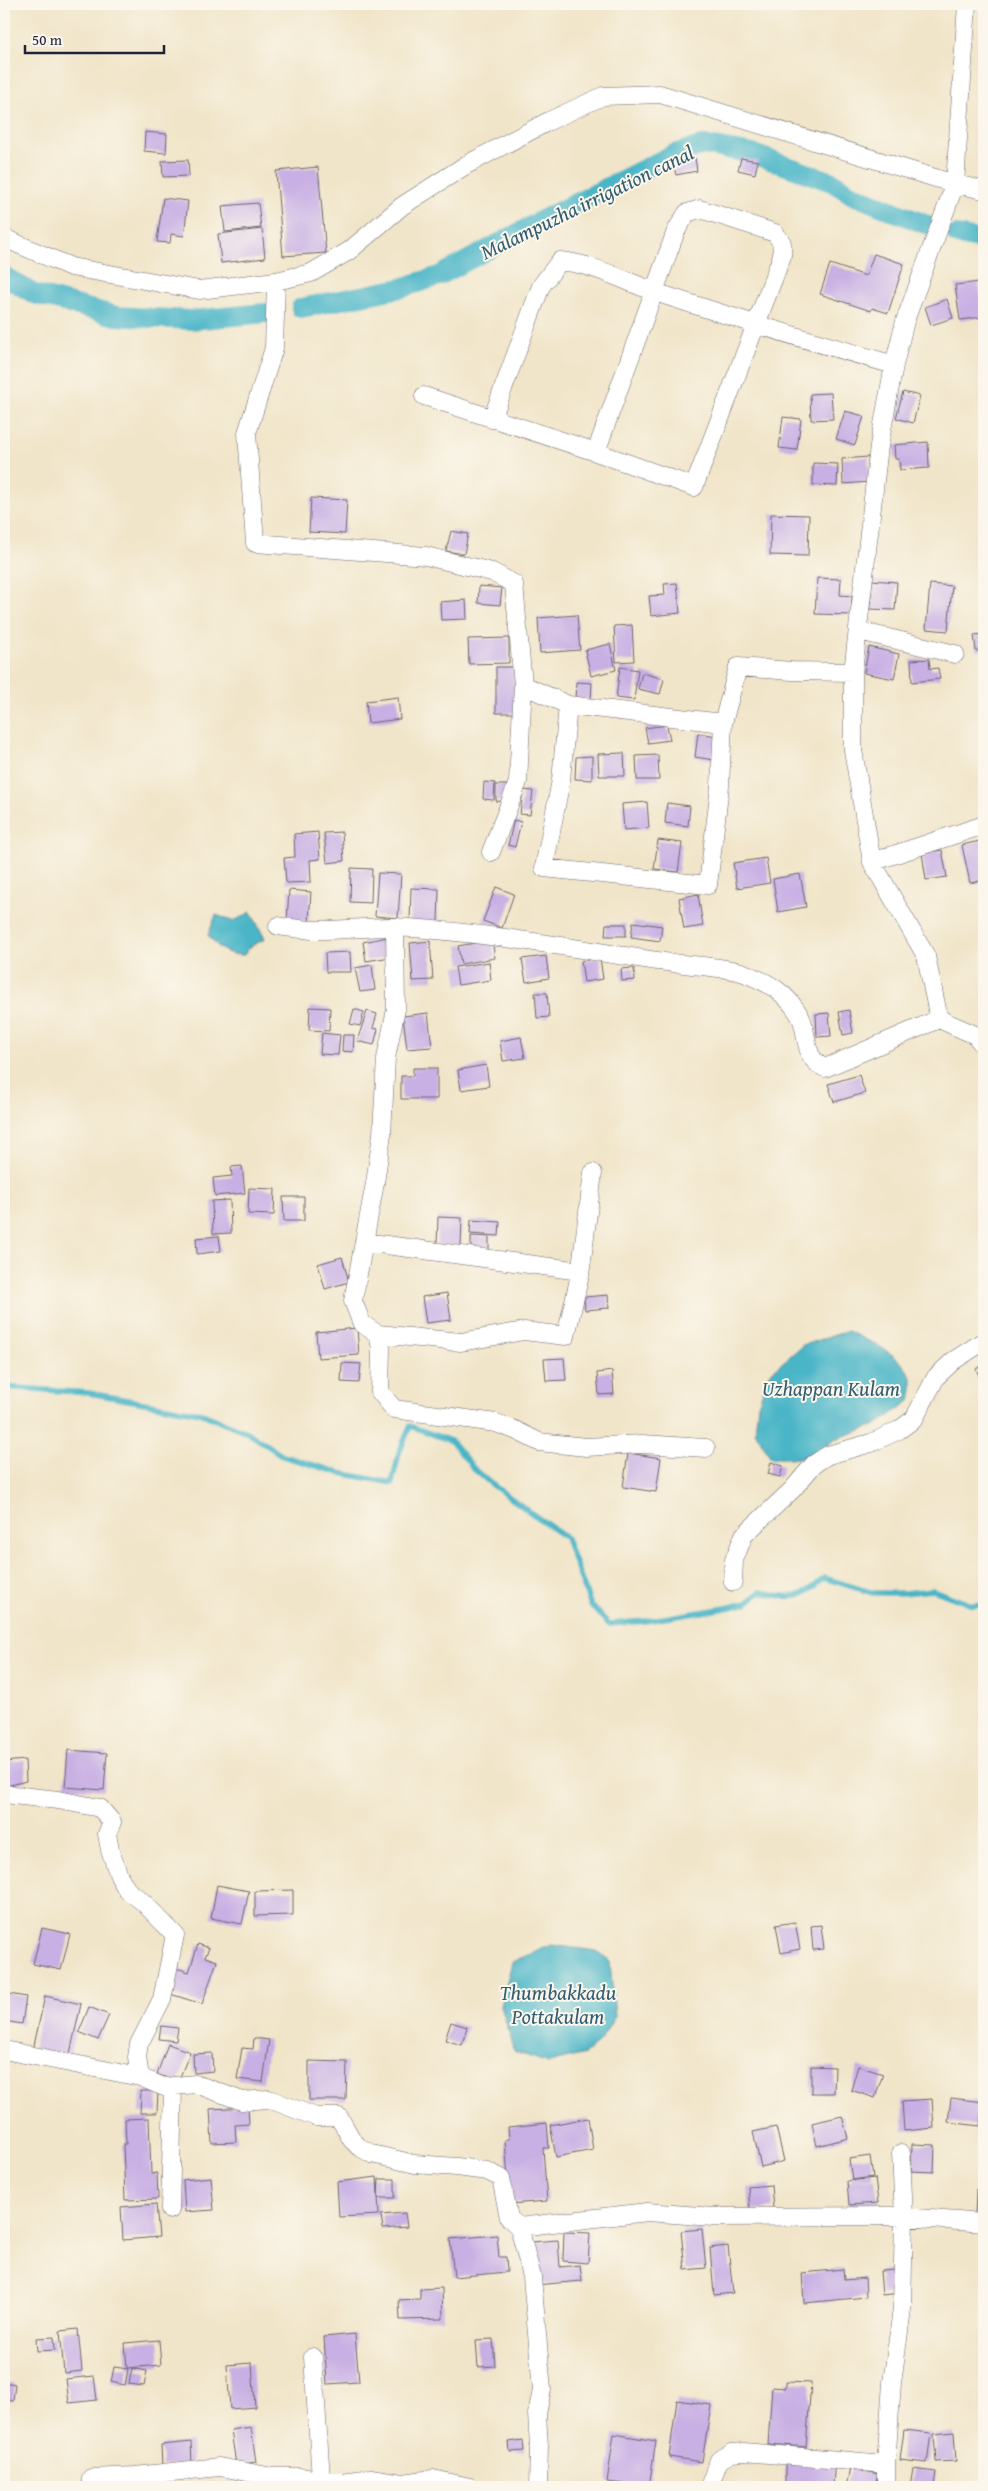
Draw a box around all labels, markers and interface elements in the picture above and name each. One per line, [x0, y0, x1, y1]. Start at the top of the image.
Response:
scale bar [25, 22, 164, 54]
text: 50 m [32, 29, 63, 50]
water label: Malampuzha irrigation canal [475, 137, 699, 267]
water label: Uzhappan Kulam [762, 1373, 900, 1404]
water label: Thumbakkadu Pottakulam [499, 1977, 617, 2032]

